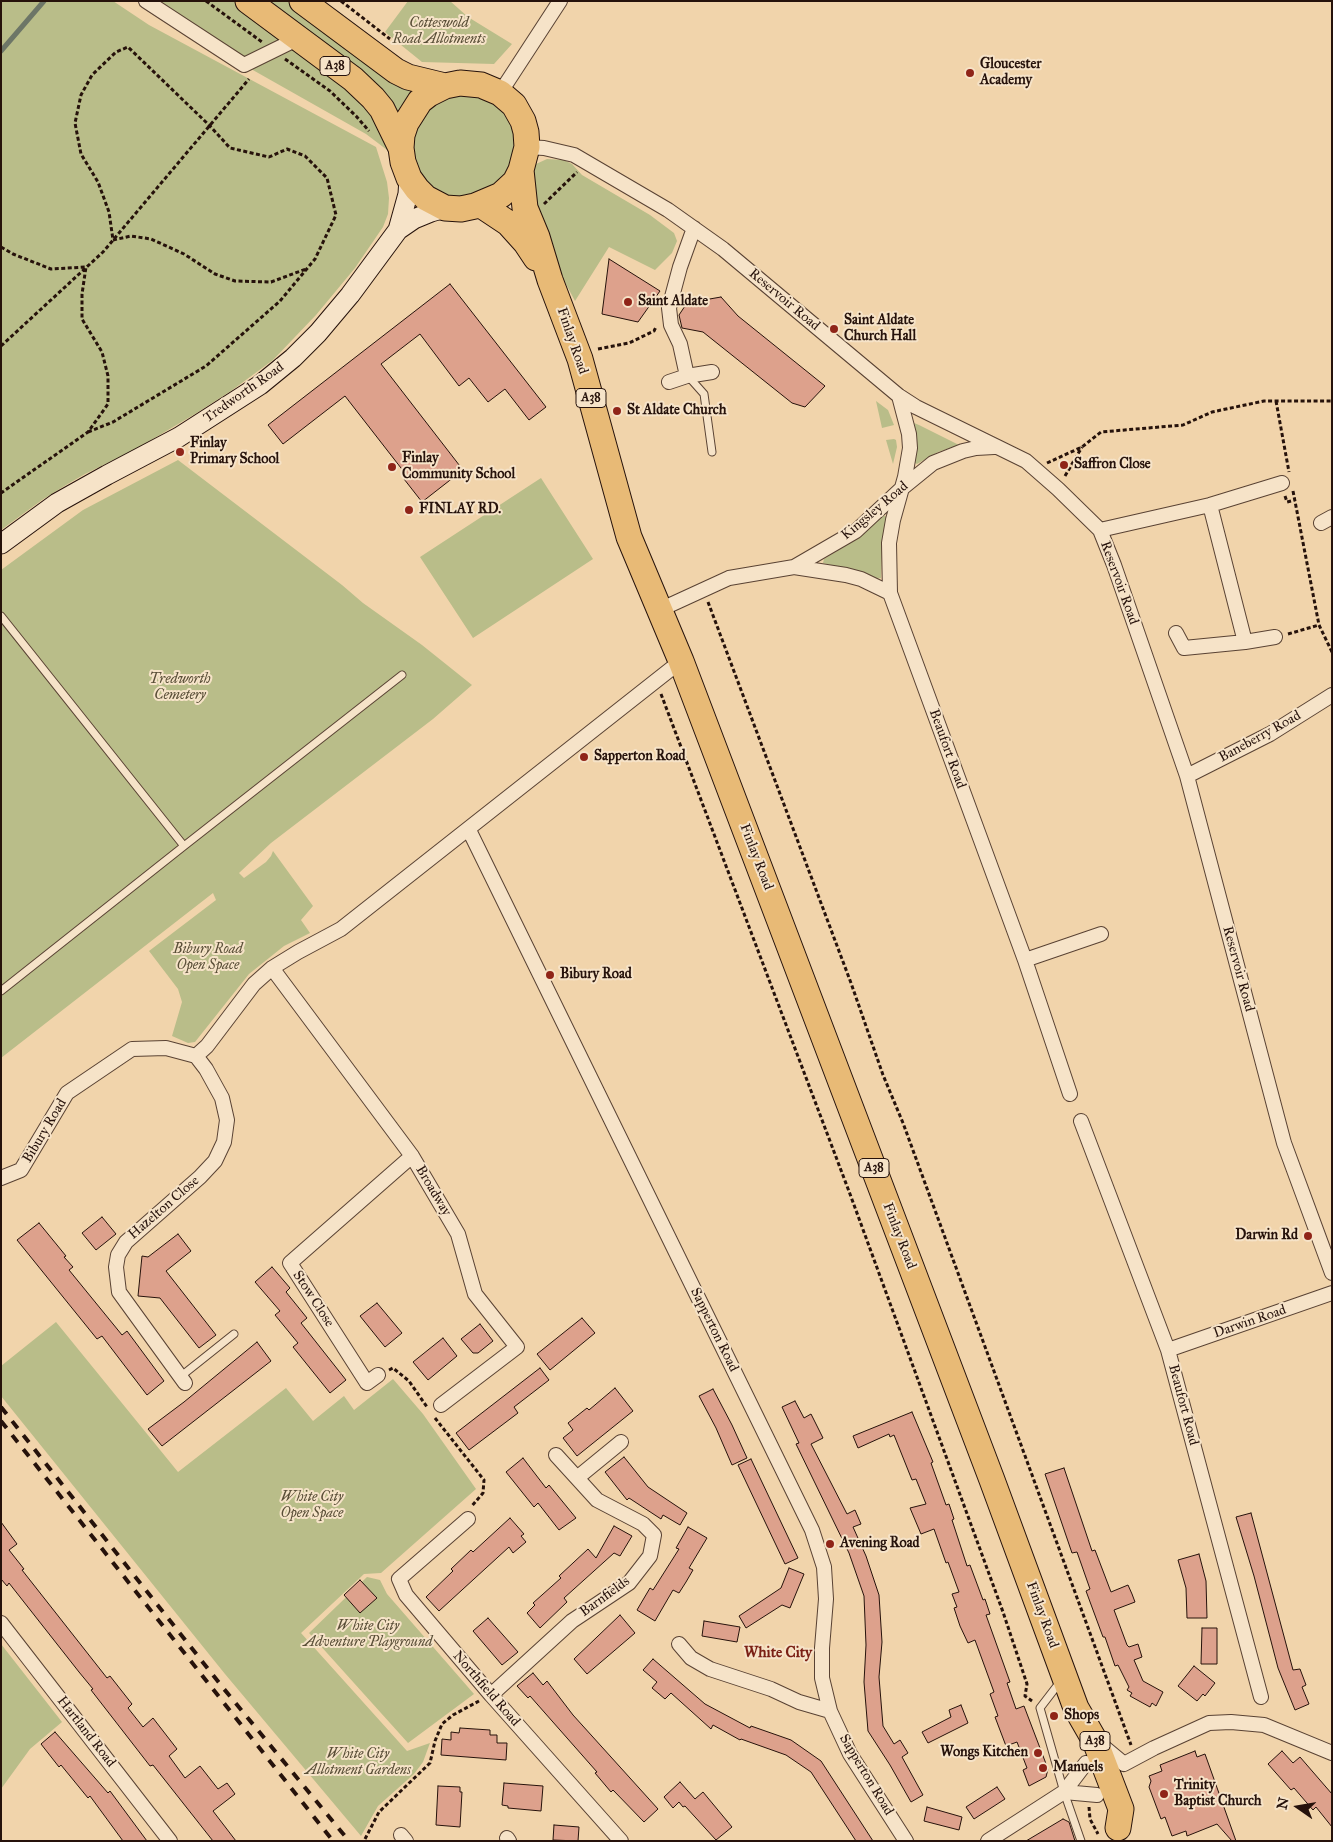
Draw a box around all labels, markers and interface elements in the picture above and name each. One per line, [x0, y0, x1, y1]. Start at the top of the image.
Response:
park label: Cotteswold Road Allotments [393, 16, 485, 48]
road number: A38 [320, 56, 350, 76]
place label: Gloucester Academy [980, 57, 1041, 90]
marker: Gloucester Academy [964, 67, 976, 79]
street label: Reservoir Road [745, 265, 823, 335]
place label: Saint Aldate [638, 294, 708, 310]
marker: Saint Aldate [622, 296, 634, 308]
street label: Finlay Road [553, 305, 591, 377]
place label: Saint Aldate Church Hall [844, 313, 916, 346]
marker: Saint Aldate Church Hall [828, 323, 840, 335]
street label: Tredworth Road [201, 359, 287, 427]
road number: A38 [576, 388, 606, 408]
place label: St Aldate Church [627, 403, 727, 419]
marker: St Aldate Church [611, 405, 623, 417]
place label: Finlay Primary School [190, 436, 279, 468]
marker: Finlay Primary School [174, 446, 186, 458]
place label: Finlay Community School [402, 451, 515, 484]
place label: Saffron Close [1074, 457, 1151, 473]
marker: Saffron Close [1058, 459, 1070, 471]
marker: Finlay Community School [386, 461, 398, 473]
street label: Kingsley Road [838, 478, 912, 544]
place label: FINLAY RD. [419, 502, 501, 518]
marker: FINLAY RD. [403, 504, 415, 516]
street label: Reservoir Road [1096, 539, 1142, 627]
park label: Tredworth Cemetery [149, 672, 211, 704]
street label: Beaufort Road [925, 707, 969, 791]
street label: Baneberry Road [1216, 708, 1304, 766]
place label: Sapperton Road [594, 749, 686, 765]
marker: Sapperton Road [578, 751, 590, 763]
street label: Finlay Road [736, 822, 776, 892]
street label: Reservoir Road [1219, 924, 1257, 1014]
park label: Bibury Road Open Space [173, 942, 243, 974]
place label: Bibury Road [560, 967, 632, 983]
marker: Bibury Road [544, 969, 556, 981]
street label: Bibury Road [19, 1096, 71, 1166]
road number: A38 [859, 1158, 889, 1178]
street label: Broadway [411, 1163, 455, 1219]
street label: Hazelton Close [125, 1173, 203, 1243]
street label: Finlay Road [879, 1201, 919, 1271]
place label: Darwin Rd [1235, 1228, 1298, 1244]
marker: Darwin Rd [1302, 1230, 1314, 1242]
street label: Stow Close [289, 1268, 337, 1330]
street label: Sapperton Road [686, 1285, 742, 1375]
street label: Darwin Road [1211, 1302, 1289, 1342]
street label: Beaufort Road [1164, 1363, 1202, 1447]
park label: White City Open Space [281, 1490, 343, 1522]
place label: Avening Road [840, 1536, 920, 1552]
marker: Avening Road [824, 1538, 836, 1550]
street label: Barnfields [577, 1573, 633, 1621]
street label: Finlay Road [1022, 1579, 1062, 1651]
park label: White City Adventure Playground [303, 1619, 433, 1651]
district label: White City [744, 1644, 812, 1662]
street label: Northfield Road [449, 1648, 523, 1730]
street label: Hartland Road [53, 1693, 119, 1771]
place label: Shops [1064, 1708, 1099, 1724]
marker: Shops [1048, 1710, 1060, 1722]
street label: Sapperton Road [835, 1731, 897, 1819]
road number: A38 [1080, 1732, 1110, 1750]
place label: Wongs Kitchen [940, 1745, 1028, 1761]
park label: White City Allotment Gardens [305, 1747, 411, 1780]
marker: Wongs Kitchen [1032, 1747, 1044, 1759]
place label: Manuels [1053, 1760, 1103, 1776]
marker: Manuels [1037, 1762, 1049, 1774]
place label: Trinity Baptist Church [1174, 1778, 1262, 1810]
north arrow [1273, 1782, 1323, 1832]
marker: Trinity Baptist Church [1158, 1788, 1170, 1800]
text: N [1273, 1796, 1293, 1811]

